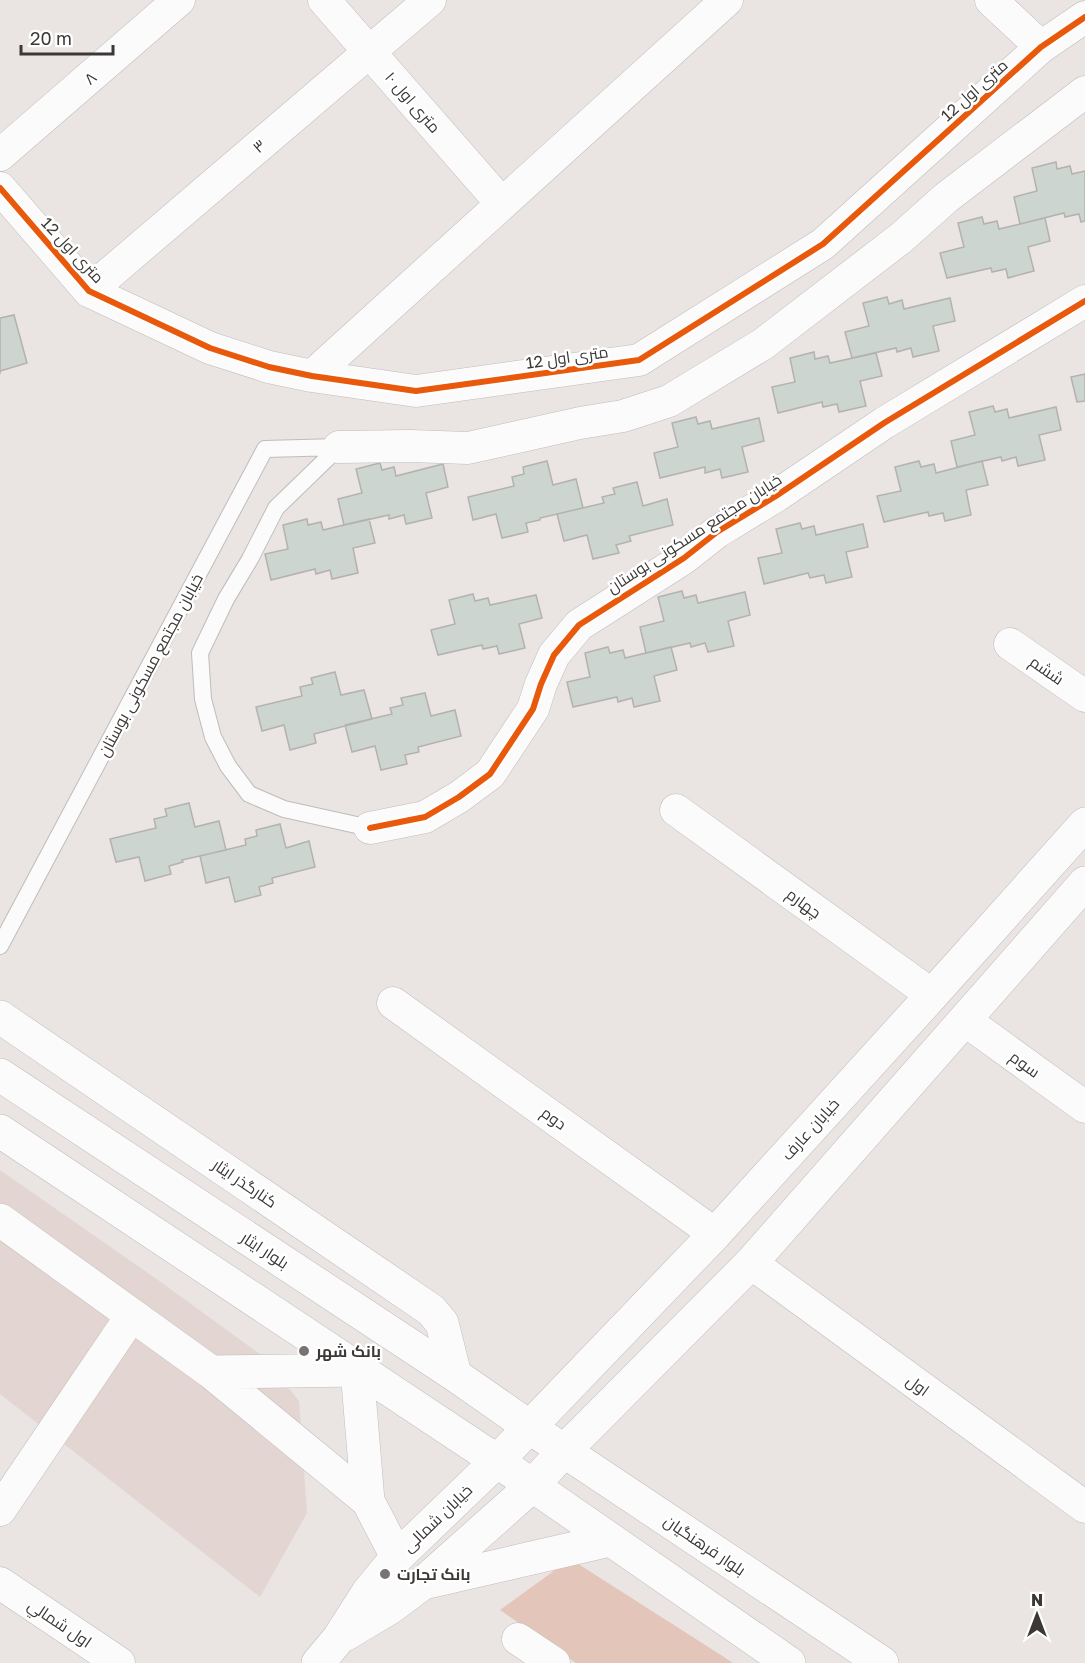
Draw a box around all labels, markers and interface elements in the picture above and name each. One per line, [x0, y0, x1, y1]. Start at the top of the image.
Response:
scale bar [21, 18, 112, 56]
text: 20 m [30, 27, 72, 49]
street label: 12 متری اول [937, 55, 1012, 126]
street label: ۸ [80, 67, 100, 89]
street label: ۱۰ متری اول [380, 67, 445, 137]
street label: ۳ [248, 135, 270, 157]
street label: 12 متری اول [37, 213, 109, 288]
street label: 12 متری اول [525, 341, 610, 374]
street label: خیابان مجتمع مسکونی بوستان [603, 469, 786, 599]
street label: خیابان مجتمع مسکونی بوستان [93, 570, 209, 761]
street label: ششم [1025, 651, 1068, 691]
street label: چهارم [781, 884, 825, 924]
street label: سوم [1005, 1046, 1044, 1083]
street label: خیابان عارف [777, 1094, 844, 1165]
street label: دوم [536, 1102, 571, 1135]
street label: کنارگذر ایثار [208, 1154, 281, 1212]
street label: بلوار ایثار [236, 1227, 293, 1273]
place label: بانک شهر [315, 1341, 381, 1361]
marker: بانک شهر [297, 1344, 311, 1358]
street label: اول [902, 1370, 933, 1401]
street label: خیابان شمالی [398, 1480, 477, 1557]
street label: بلوار فرهنگیان [660, 1510, 750, 1580]
place label: بانک تجارت [397, 1564, 471, 1584]
marker: بانک تجارت [378, 1567, 392, 1581]
north arrow [1007, 1585, 1067, 1645]
text: N [1031, 1590, 1043, 1610]
street label: اول شمالي [22, 1594, 96, 1655]

